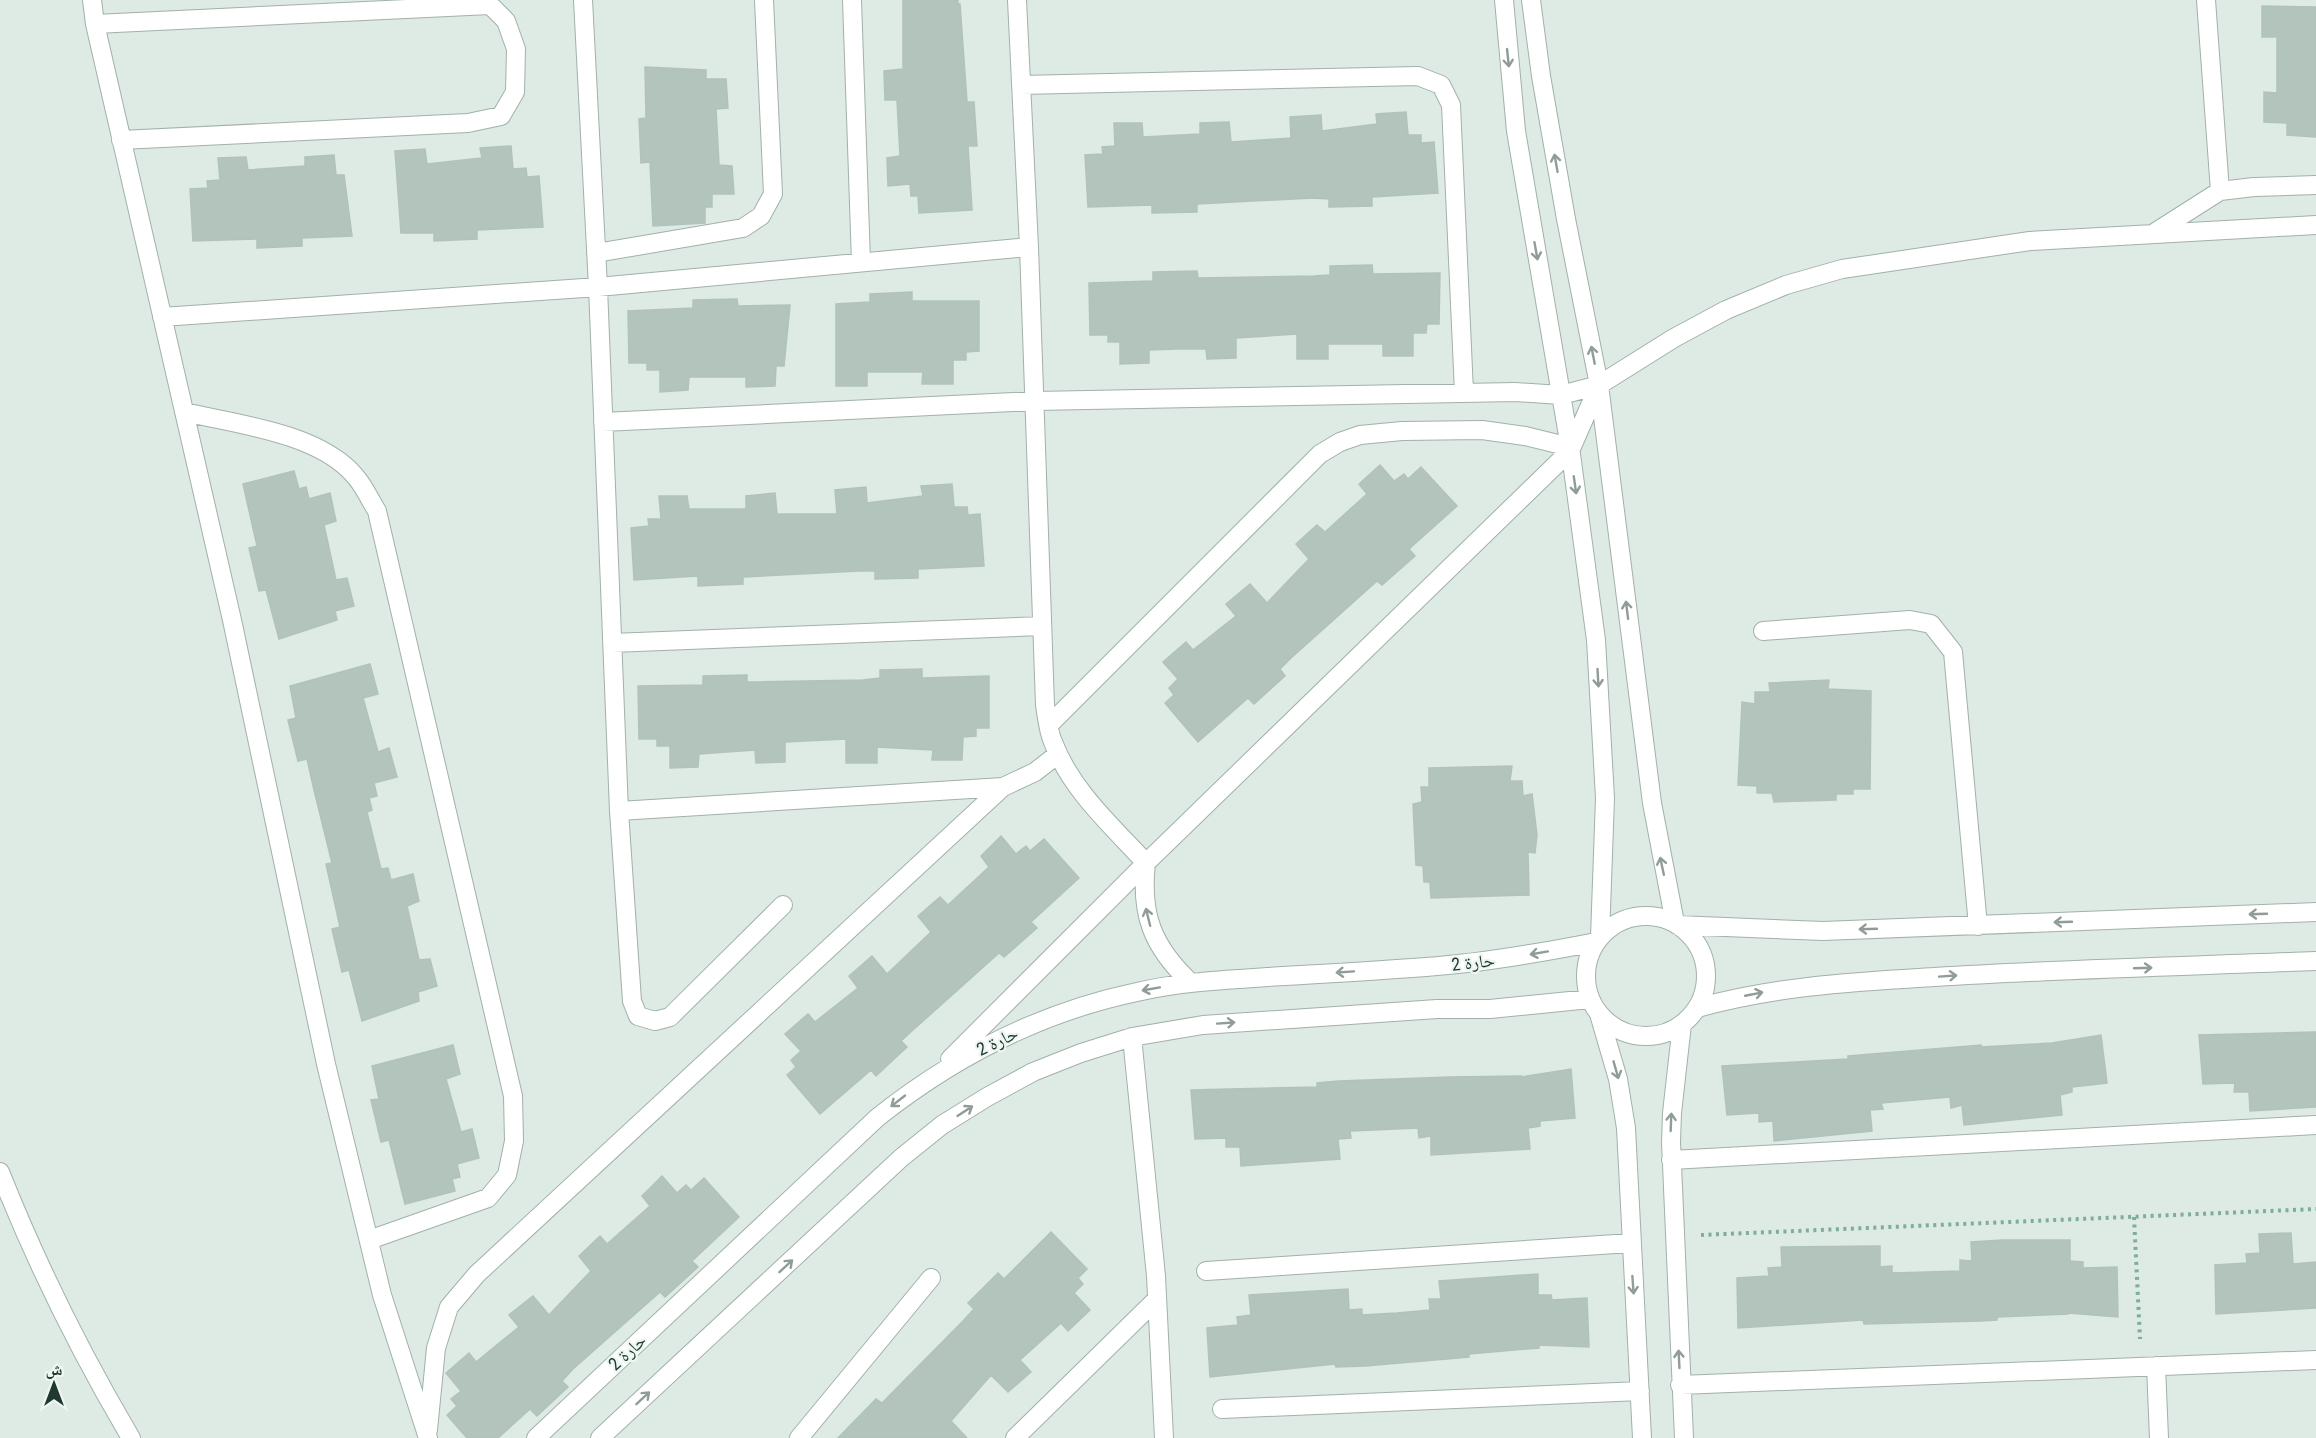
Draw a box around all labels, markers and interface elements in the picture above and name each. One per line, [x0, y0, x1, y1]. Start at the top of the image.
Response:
one-way arrow [1503, 48, 1514, 68]
one-way arrow [1550, 154, 1561, 174]
one-way arrow [1531, 241, 1542, 261]
one-way arrow [1587, 346, 1598, 365]
one-way arrow [1570, 475, 1581, 494]
one-way arrow [1622, 601, 1633, 621]
one-way arrow [1593, 668, 1604, 688]
one-way arrow [1656, 857, 1668, 876]
one-way arrow [1141, 908, 1153, 927]
one-way arrow [2248, 909, 2268, 920]
one-way arrow [2053, 917, 2073, 928]
one-way arrow [1858, 924, 1878, 935]
one-way arrow [1529, 947, 1549, 958]
street label: حارة 2 [1450, 949, 1496, 975]
one-way arrow [2132, 962, 2152, 973]
one-way arrow [1335, 967, 1355, 978]
one-way arrow [1937, 970, 1957, 981]
one-way arrow [1141, 984, 1161, 995]
one-way arrow [1743, 988, 1763, 999]
one-way arrow [1216, 1018, 1236, 1029]
street label: حارة 2 [973, 1022, 1021, 1060]
one-way arrow [1611, 1060, 1622, 1079]
one-way arrow [890, 1095, 906, 1108]
one-way arrow [956, 1105, 973, 1117]
one-way arrow [1666, 1112, 1677, 1132]
one-way arrow [778, 1259, 793, 1273]
one-way arrow [1628, 1275, 1639, 1295]
street label: حارة 2 [604, 1330, 650, 1374]
one-way arrow [1674, 1349, 1685, 1369]
north arrow [24, 1354, 84, 1414]
text: ش [46, 1360, 63, 1379]
one-way arrow [635, 1391, 650, 1405]

